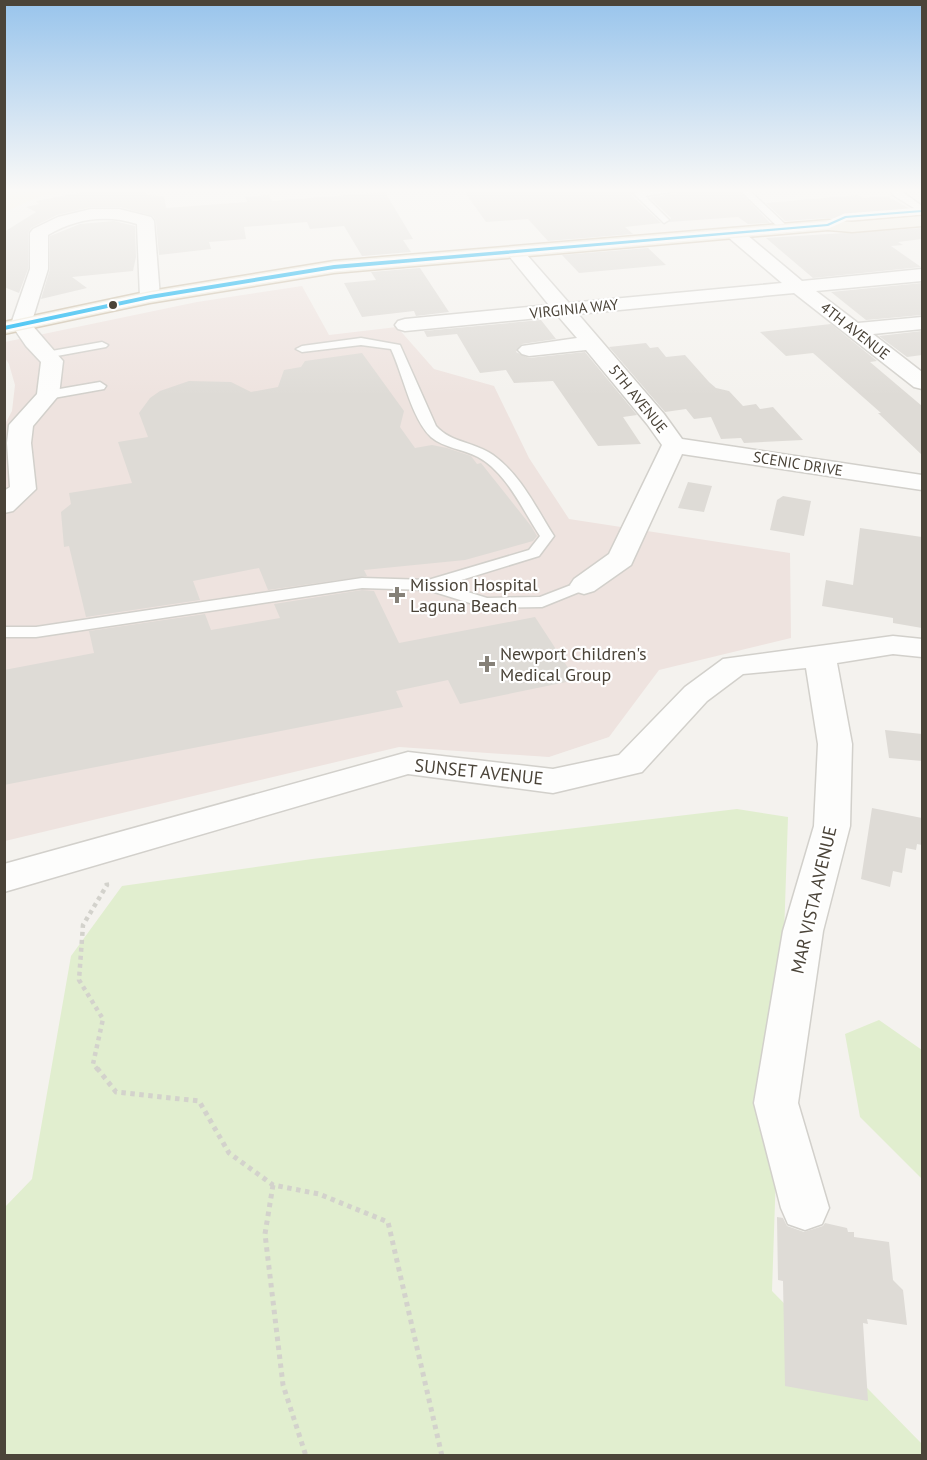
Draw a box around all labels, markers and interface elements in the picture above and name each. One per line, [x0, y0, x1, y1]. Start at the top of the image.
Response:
street label: VIRGINIA WAY [528, 294, 620, 323]
street label: 4TH AVENUE [817, 298, 894, 364]
unlabelled marker [107, 299, 119, 311]
street label: 5TH AVENUE [605, 361, 672, 437]
street label: SCENIC DRIVE [752, 447, 844, 480]
place label: Mission Hospital Laguna Beach [410, 573, 538, 617]
marker: Mission Hospital Laguna Beach [388, 586, 406, 604]
place label: Newport Children's Medical Group [500, 642, 647, 686]
marker: Newport Children's Medical Group [478, 655, 496, 673]
street label: SUNSET AVENUE [414, 753, 545, 790]
street label: MAR VISTA AVENUE [785, 824, 842, 976]

